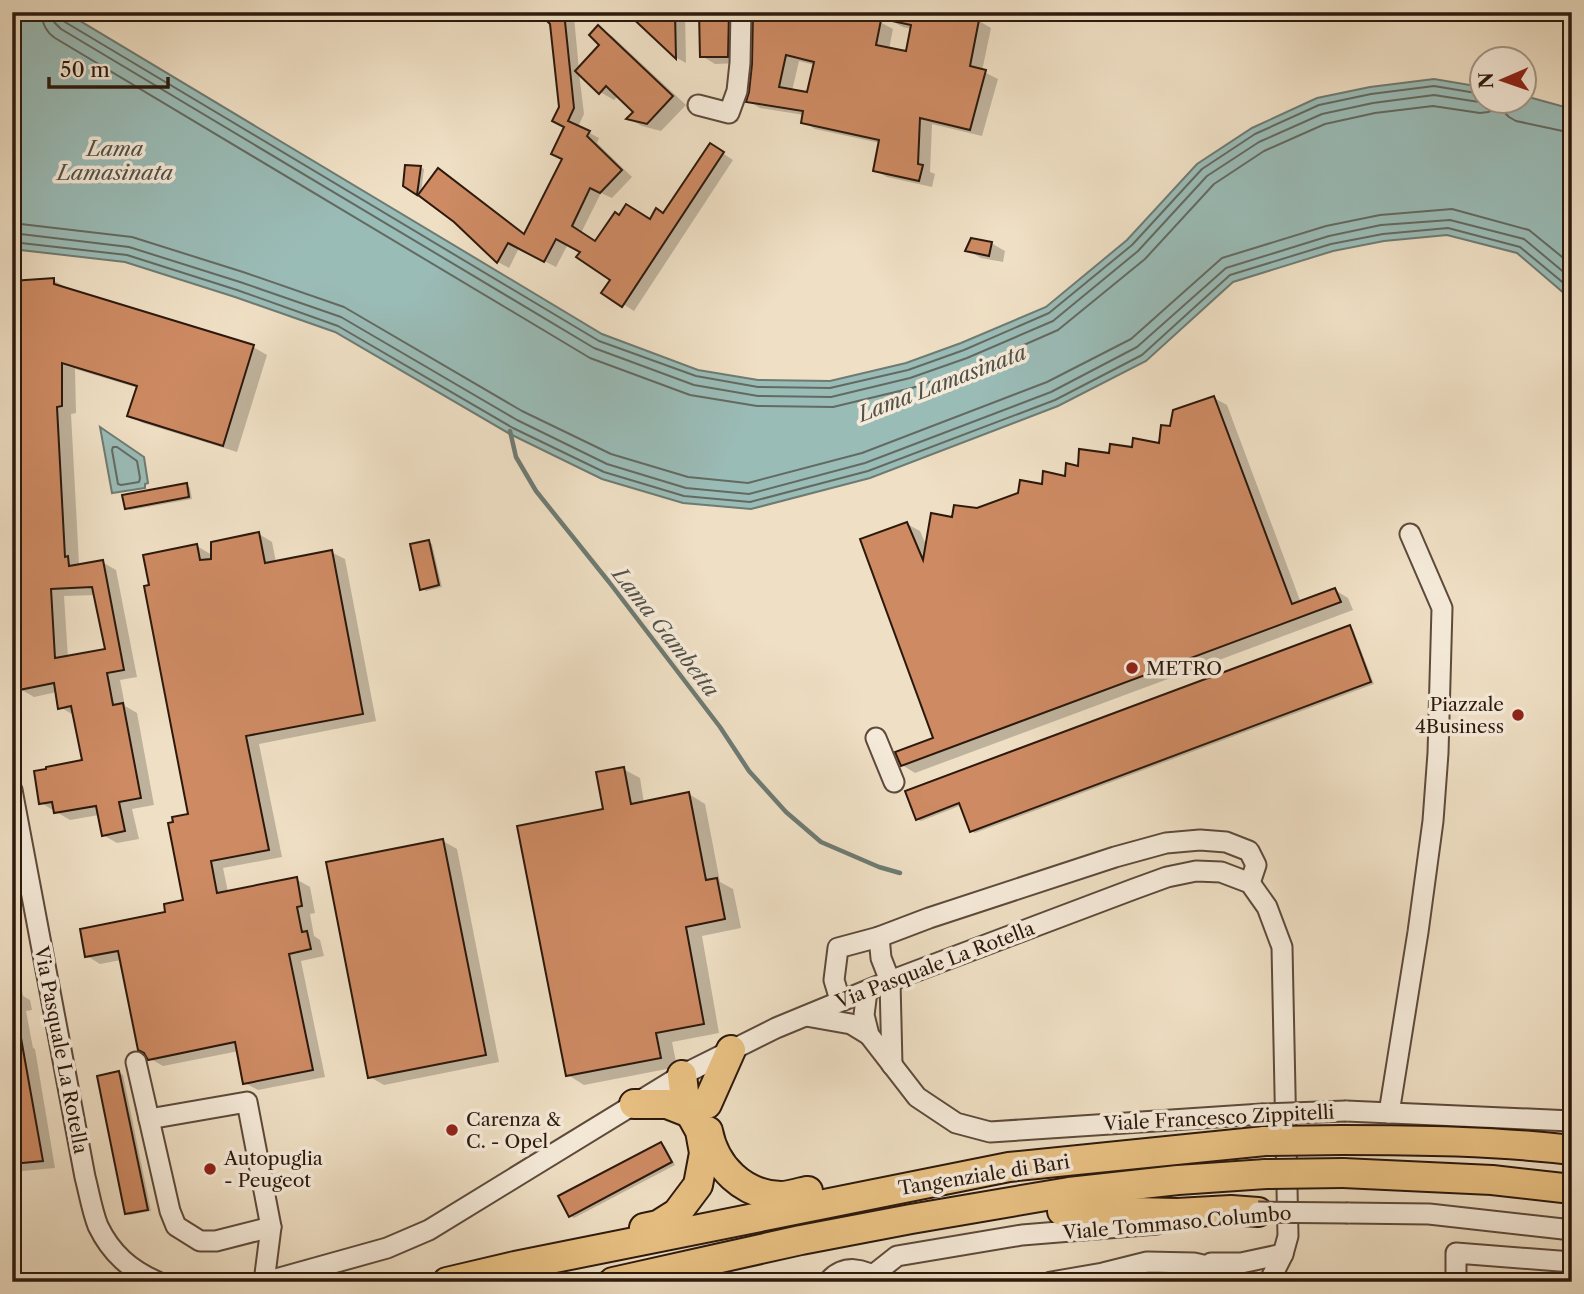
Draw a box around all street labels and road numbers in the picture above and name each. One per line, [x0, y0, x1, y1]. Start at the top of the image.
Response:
street label: Via Pasquale La Rotella [832, 916, 1038, 1014]
street label: Via Pasquale La Rotella [29, 943, 92, 1156]
street label: Viale Francesco Zippitelli [1102, 1100, 1335, 1136]
street label: Tangenziale di Bari [897, 1150, 1072, 1200]
street label: Viale Tommaso Columbo [1061, 1202, 1292, 1245]

